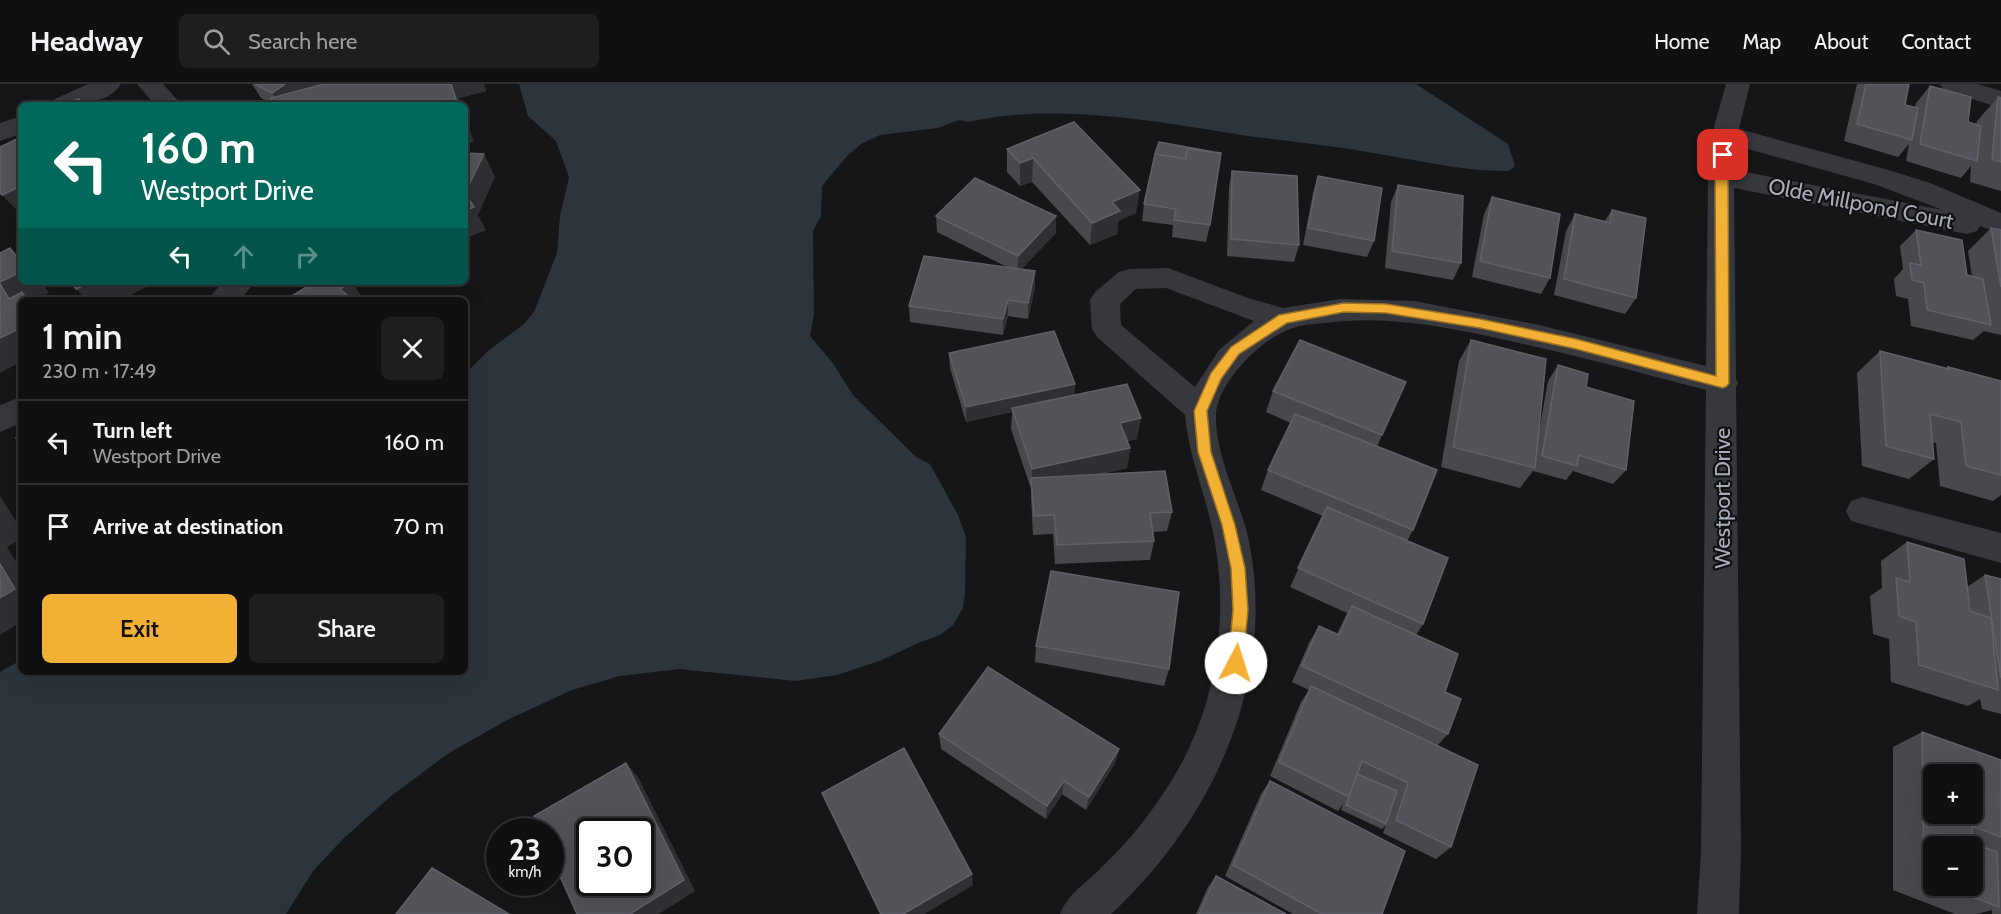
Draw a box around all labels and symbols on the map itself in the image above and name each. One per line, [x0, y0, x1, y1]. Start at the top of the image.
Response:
pin [1697, 129, 1748, 180]
street label: Olde Millpond Court [1766, 172, 1956, 235]
street label: Westport Drive [1709, 428, 1736, 568]
position arrow [1204, 631, 1268, 695]
speed limit sign: 30 [576, 818, 654, 896]

